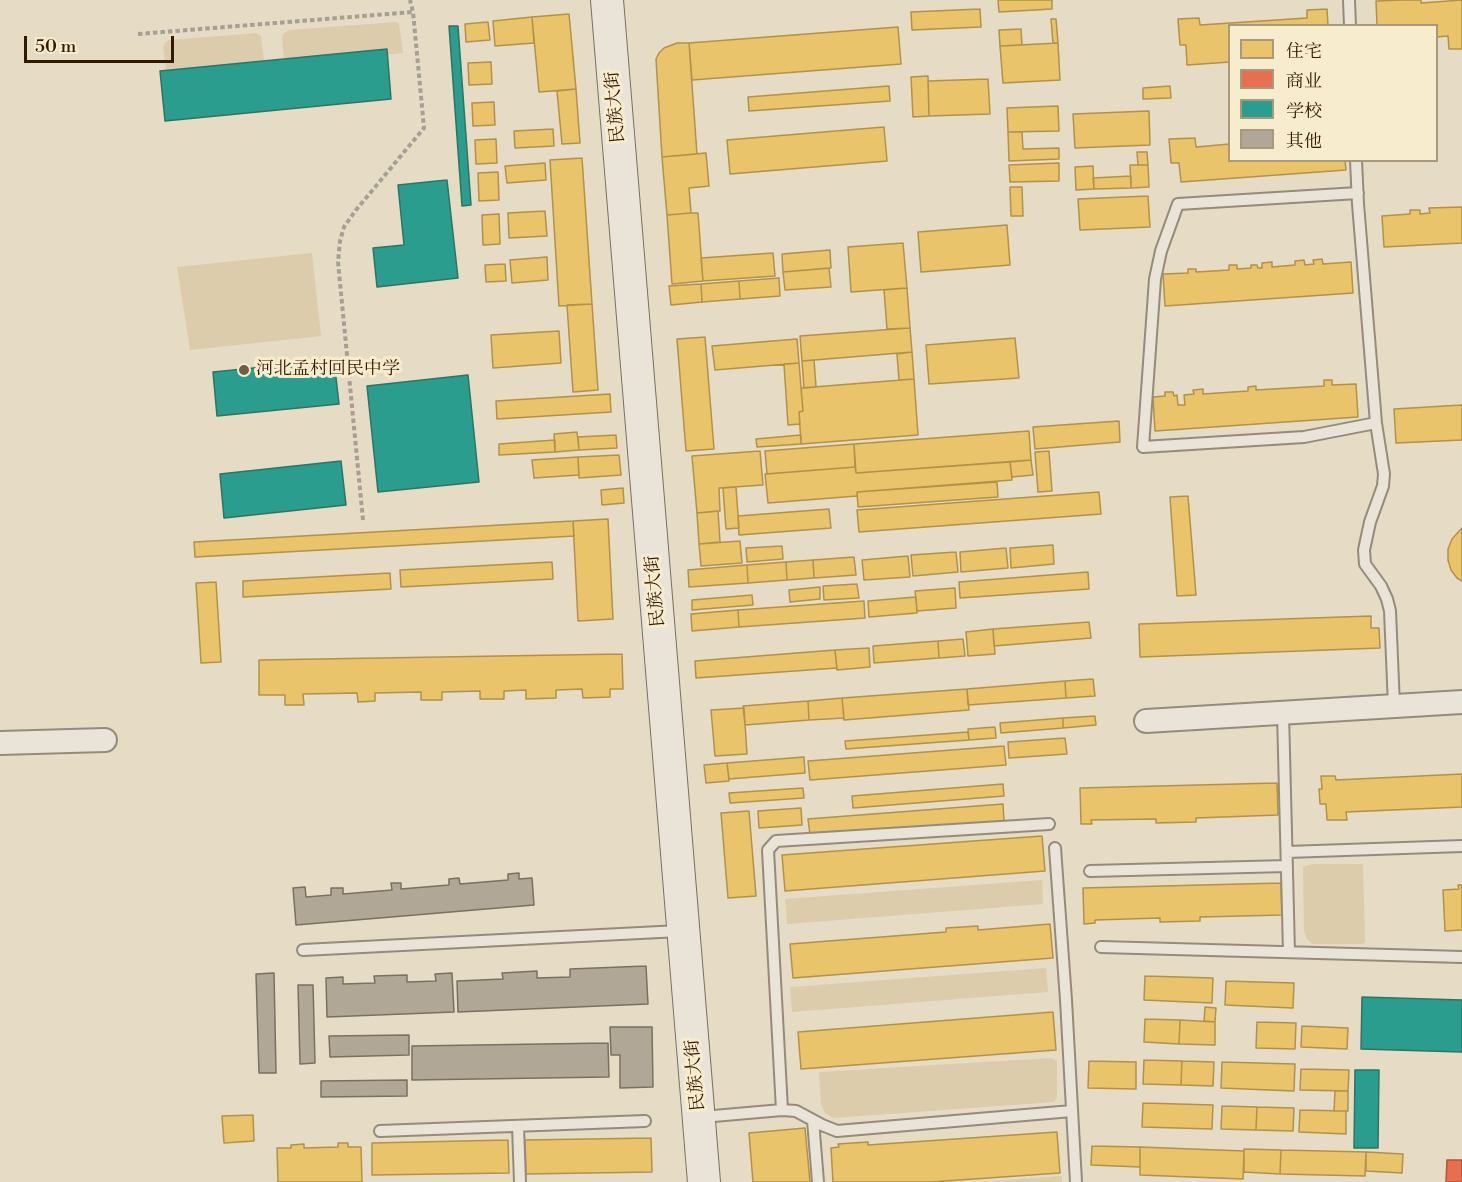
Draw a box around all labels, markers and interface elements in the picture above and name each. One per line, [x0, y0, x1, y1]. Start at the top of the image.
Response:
scale bar [27, 24, 177, 62]
legend [1228, 24, 1438, 162]
text: 50 m [35, 35, 76, 58]
text: 住宅 [1286, 40, 1322, 63]
street label: 民族大街 [602, 70, 630, 144]
text: 商业 [1286, 70, 1322, 93]
text: 学校 [1286, 100, 1322, 123]
text: 其他 [1286, 130, 1322, 153]
place label: 河北孟村回民中学 [256, 359, 400, 381]
marker: 河北孟村回民中学 [237, 363, 251, 377]
street label: 民族大街 [642, 554, 670, 628]
street label: 民族大街 [682, 1038, 710, 1112]

